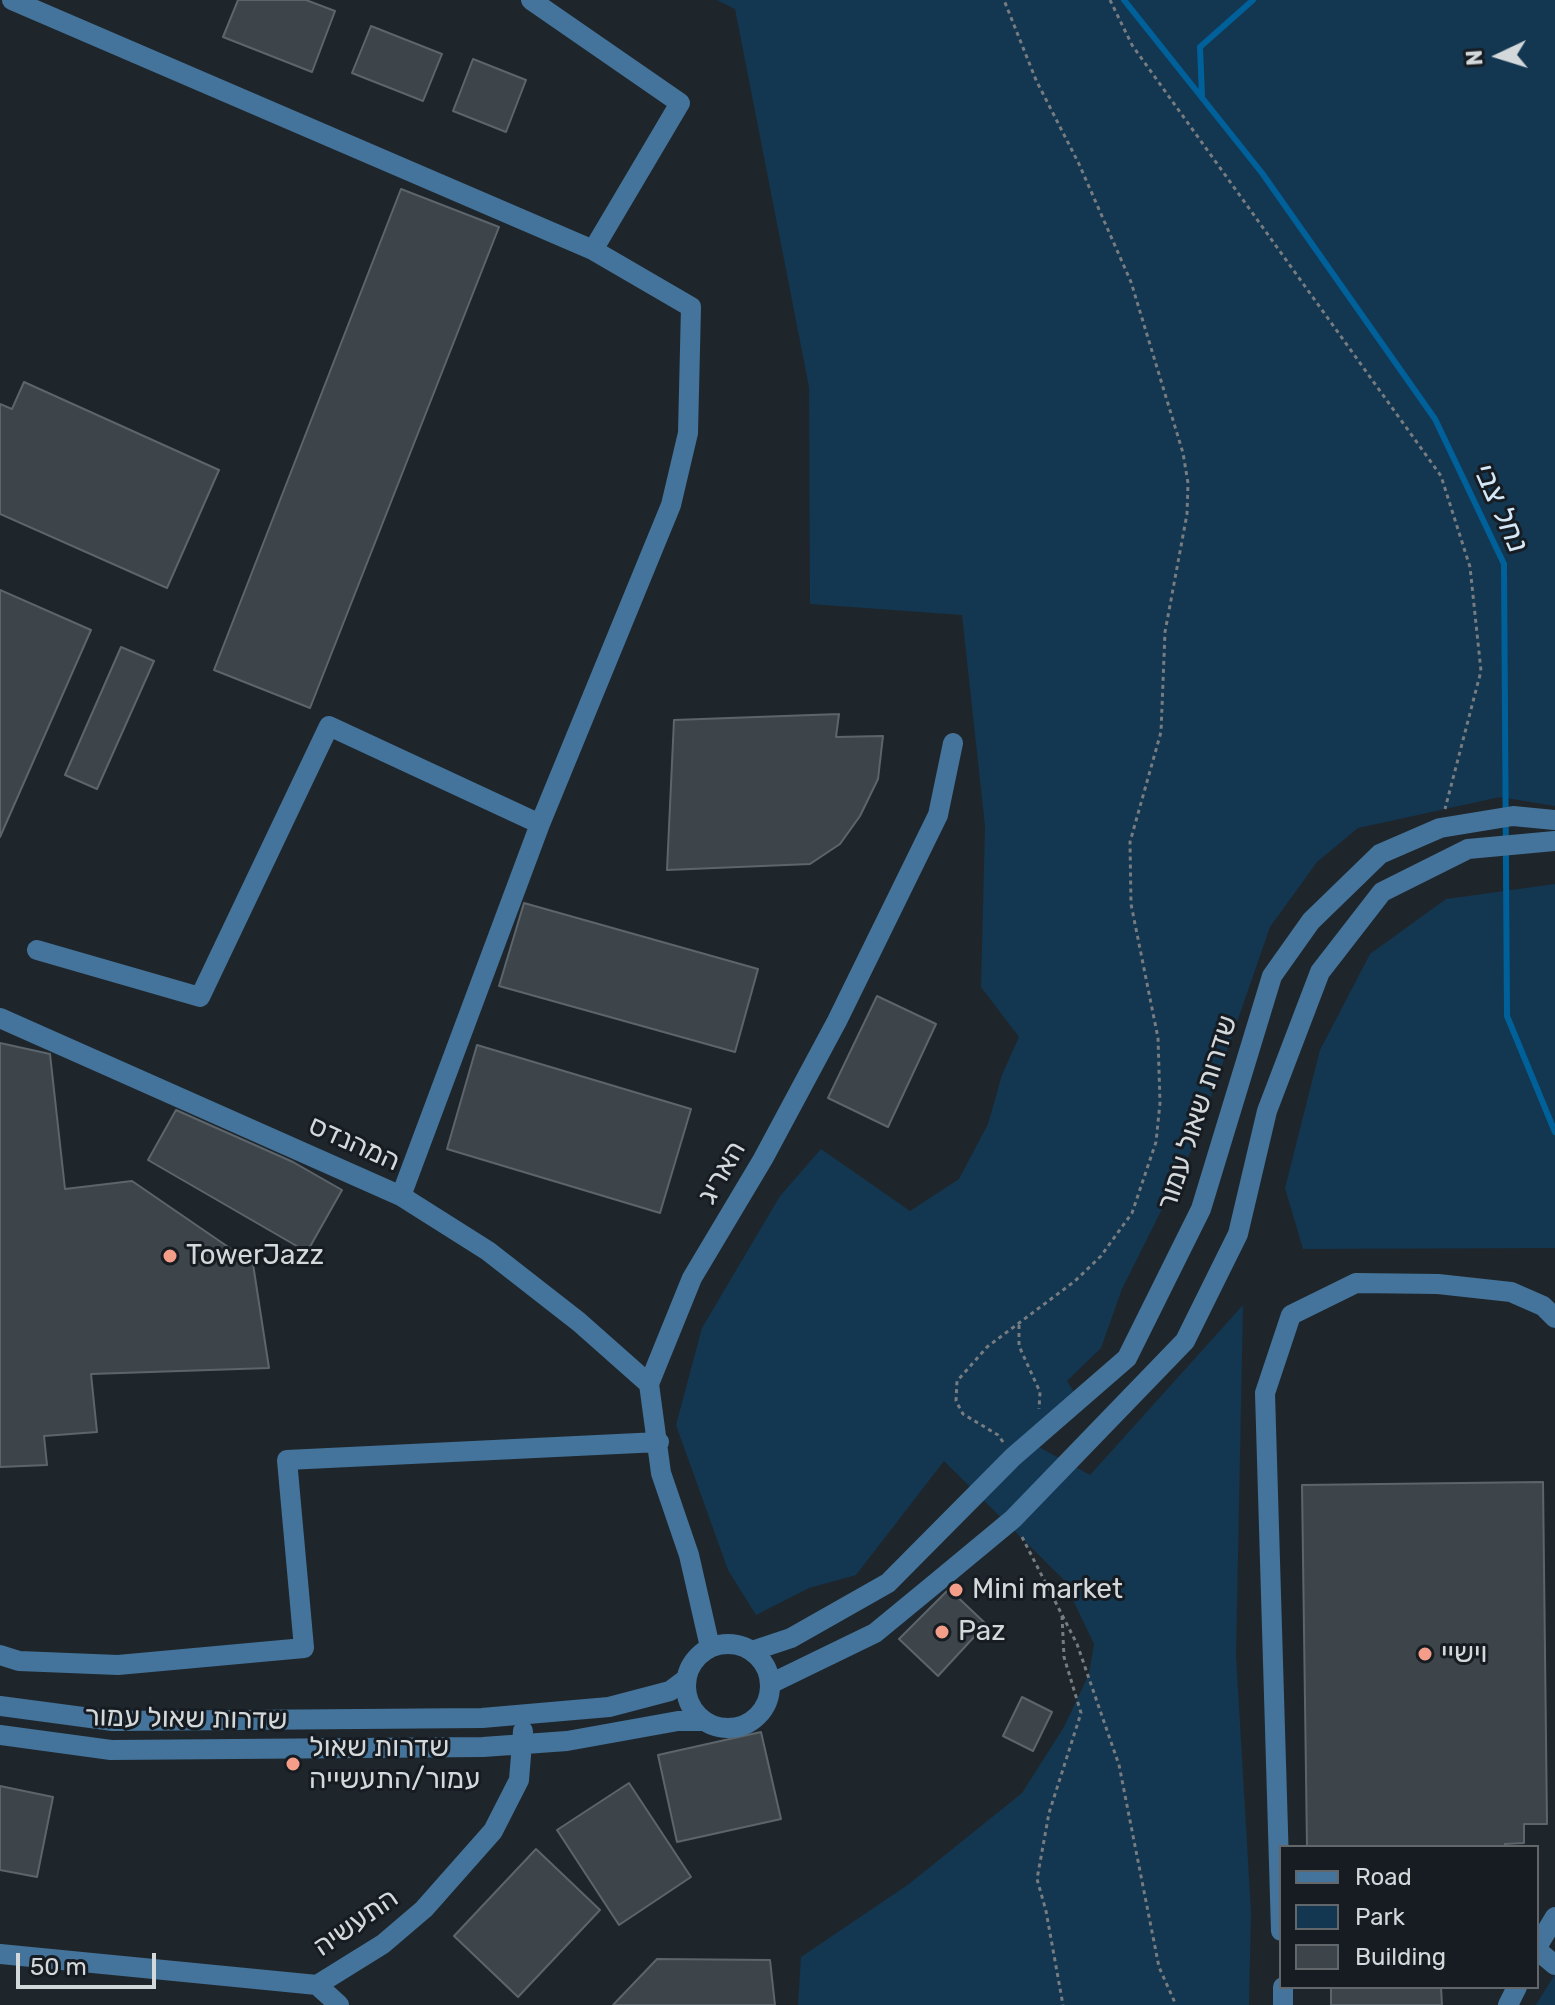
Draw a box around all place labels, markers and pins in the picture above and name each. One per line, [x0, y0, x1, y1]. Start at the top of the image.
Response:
place label: TowerJazz [186, 1239, 324, 1273]
marker: TowerJazz [161, 1247, 179, 1265]
place label: Mini market [972, 1573, 1123, 1607]
marker: Mini market [947, 1581, 965, 1599]
place label: Paz [958, 1615, 1005, 1649]
marker: Paz [933, 1623, 951, 1641]
place label: וישיי [1441, 1637, 1488, 1671]
marker: וישיי [1416, 1645, 1434, 1663]
place label: שדרות שאול עמור/התעשייה [309, 1731, 480, 1797]
marker: שדרות שאול עמור/התעשייה [284, 1755, 302, 1773]

